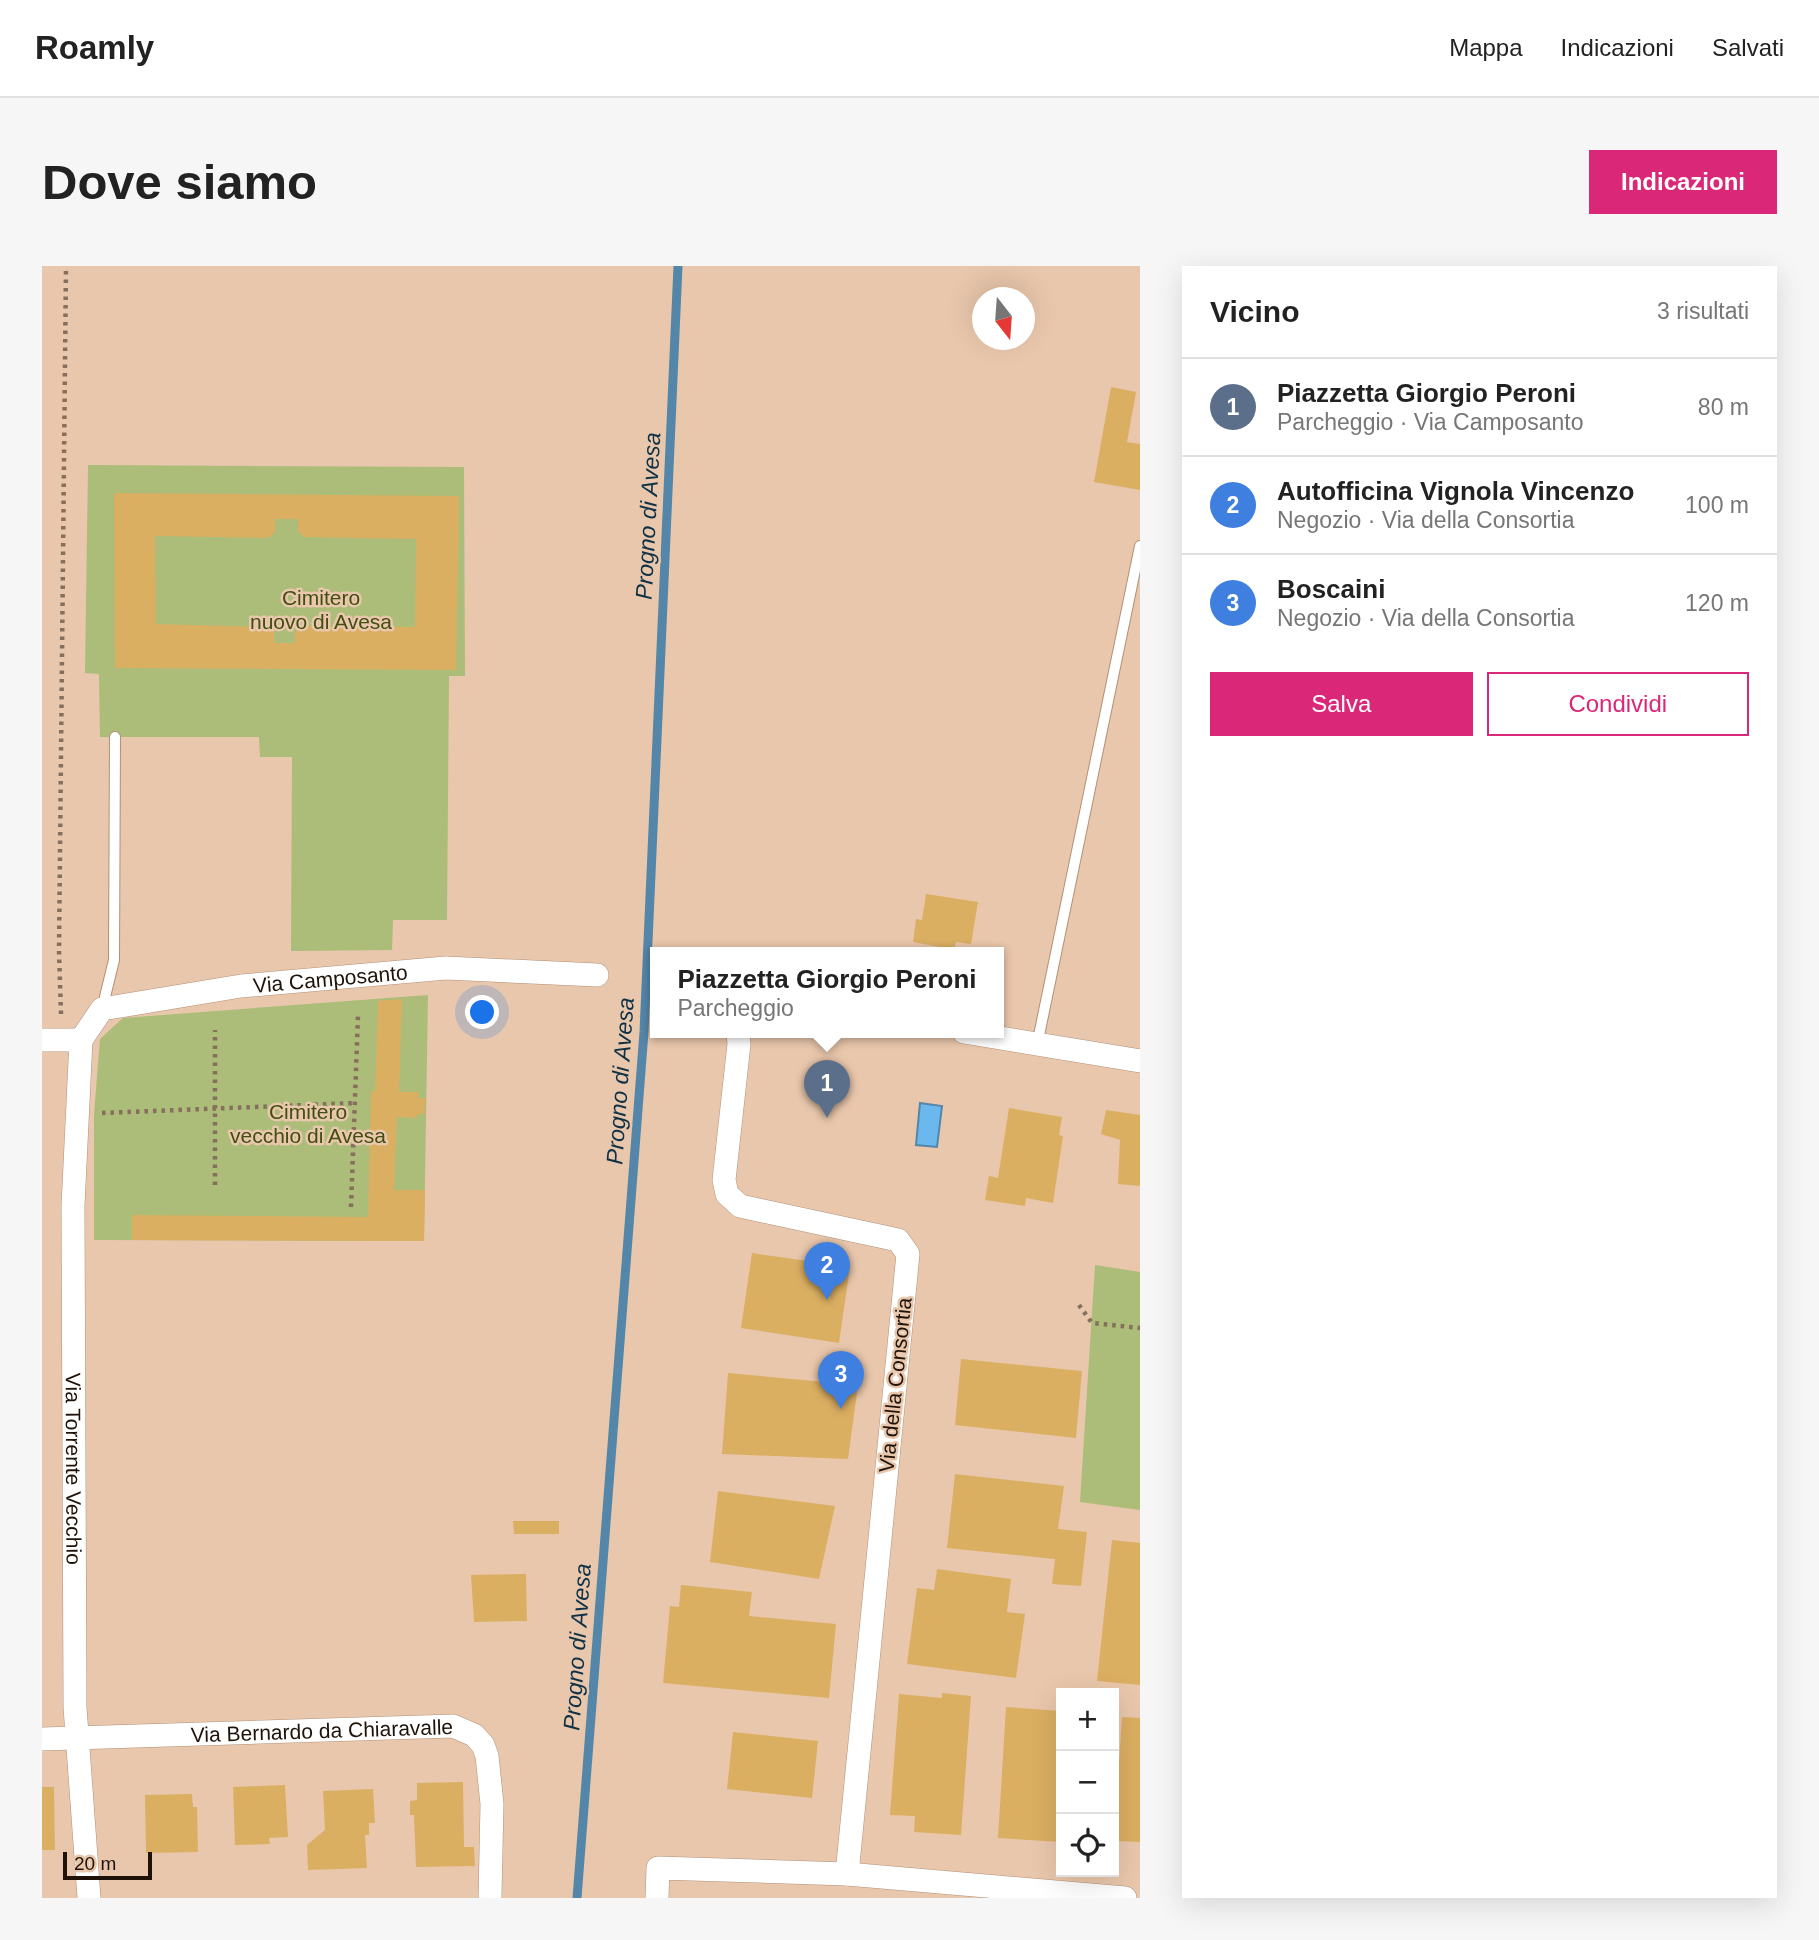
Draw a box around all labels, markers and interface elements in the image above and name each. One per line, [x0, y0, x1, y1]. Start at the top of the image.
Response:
text: Roamly [35, 29, 154, 66]
text: Mappa [1449, 34, 1523, 61]
text: Indicazioni [1561, 34, 1674, 61]
text: Salvati [1712, 34, 1784, 61]
button: Indicazioni [1589, 150, 1777, 214]
text: Dove siamo [42, 155, 317, 209]
north arrow [972, 287, 1035, 350]
text: Vicino [1210, 295, 1299, 328]
text: 3 risultati [1657, 298, 1749, 324]
text: Piazzetta Giorgio Peroni [1277, 378, 1576, 408]
text: 1 [1227, 394, 1239, 420]
text: 80 m [1698, 394, 1749, 420]
text: Parcheggio · Via Camposanto [1277, 409, 1583, 435]
water label: Progno di Avesa [631, 432, 665, 600]
text: Autofficina Vignola Vincenzo [1277, 476, 1634, 506]
text: 2 [1227, 492, 1239, 518]
text: 100 m [1685, 492, 1749, 518]
text: Negozio · Via della Consortia [1277, 507, 1574, 533]
text: Boscaini [1277, 574, 1385, 604]
park label: Cimitero nuovo di Avesa [250, 586, 392, 633]
text: 3 [1227, 590, 1239, 616]
text: 120 m [1685, 590, 1749, 616]
text: Negozio · Via della Consortia [1277, 605, 1574, 631]
button: Salva [1210, 672, 1473, 736]
button: Condividi [1487, 672, 1749, 736]
popup [650, 947, 1004, 1038]
street label: Via Camposanto [252, 960, 409, 996]
text: Piazzetta Giorgio Peroni [677, 964, 977, 994]
your location [465, 995, 499, 1029]
text: Parcheggio [677, 995, 794, 1021]
water label: Progno di Avesa [601, 997, 639, 1165]
pin: 1 [804, 1060, 850, 1118]
park label: Cimitero vecchio di Avesa [230, 1100, 386, 1147]
pin: 2 [804, 1242, 850, 1300]
street label: Via della Consortia [874, 1296, 916, 1474]
pin: 3 [818, 1351, 864, 1409]
street label: Via Torrente Vecchio [62, 1373, 86, 1565]
water label: Progno di Avesa [558, 1563, 596, 1731]
map controls [1056, 1688, 1119, 1877]
button: + [1056, 1688, 1119, 1751]
street label: Via Bernardo da Chiaravalle [190, 1715, 453, 1746]
button: − [1056, 1751, 1119, 1814]
button: locate [1056, 1814, 1119, 1877]
scale bar [63, 1849, 152, 1881]
text: 20 m [74, 1853, 116, 1874]

